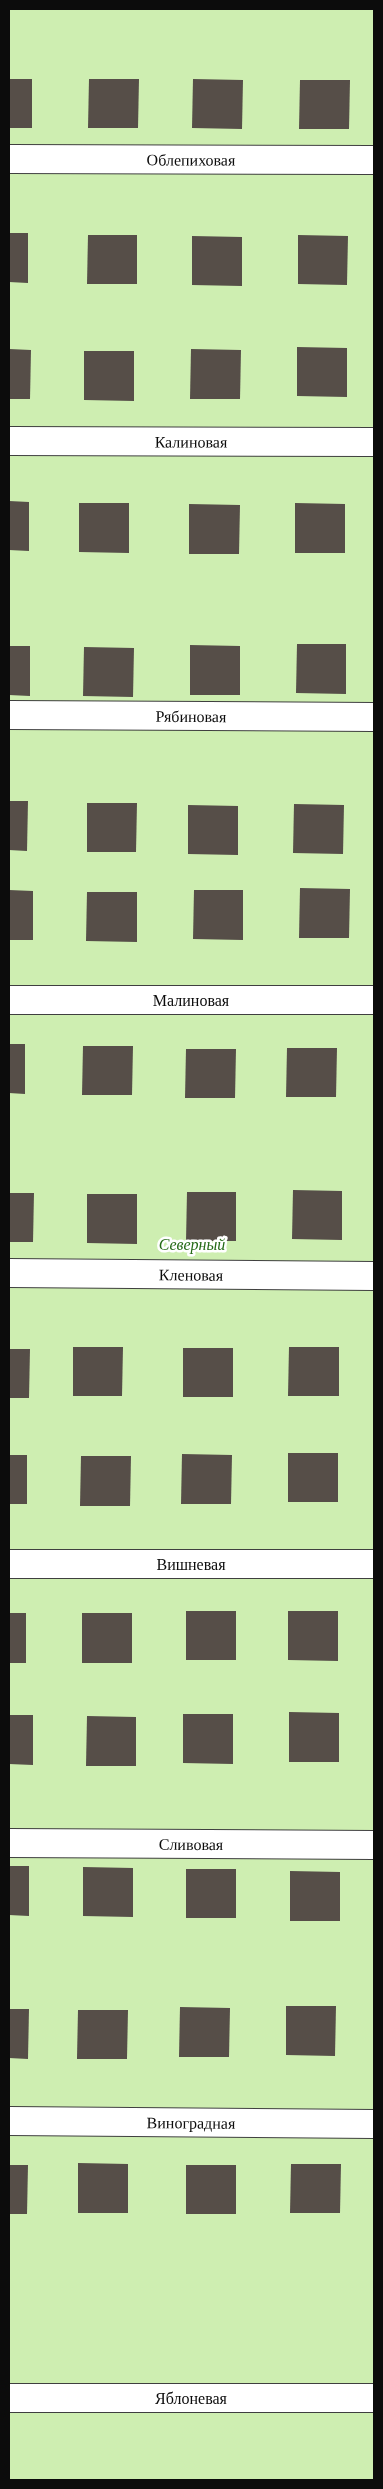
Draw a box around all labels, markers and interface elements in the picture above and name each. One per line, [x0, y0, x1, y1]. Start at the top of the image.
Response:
street label: Облепиховая [147, 151, 236, 168]
street label: Калиновая [155, 433, 228, 450]
street label: Рябиновая [156, 707, 227, 725]
street label: Малиновая [153, 992, 230, 1009]
park label: Северный [159, 1236, 225, 1254]
street label: Кленовая [159, 1266, 224, 1283]
street label: Вишневая [156, 1556, 226, 1573]
street label: Сливовая [159, 1835, 224, 1853]
street label: Виноградная [147, 2114, 236, 2132]
street label: Яблоневая [155, 2390, 228, 2407]

